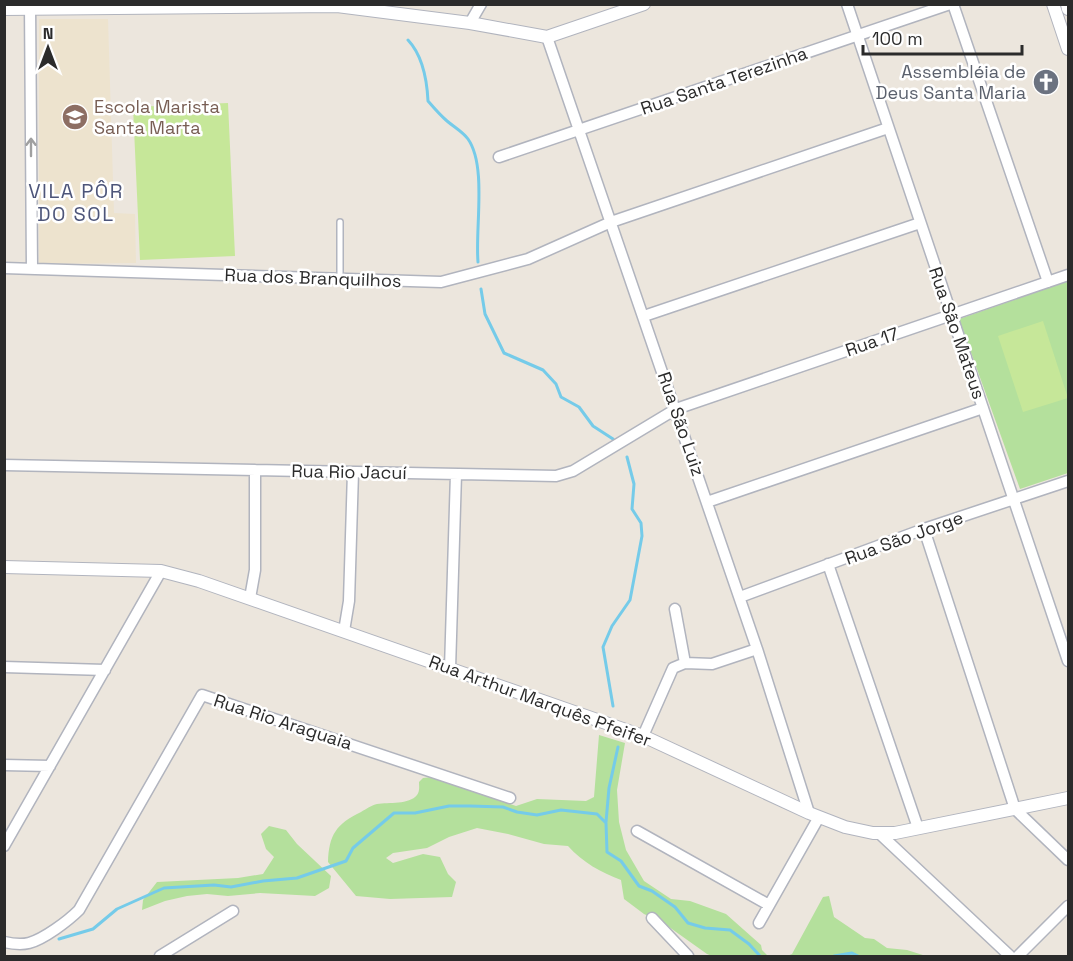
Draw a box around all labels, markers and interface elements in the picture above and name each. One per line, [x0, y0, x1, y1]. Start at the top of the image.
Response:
north arrow [18, 18, 78, 78]
scale bar [863, 18, 1022, 56]
text: N [43, 23, 53, 44]
text: 100 m [872, 27, 923, 50]
street label: Rua Santa Terezinha [638, 41, 810, 120]
place label: Assembléia de Deus Santa Maria [875, 60, 1026, 104]
church icon: Assembléia de Deus Santa Maria [1031, 67, 1061, 97]
place label: Escola Marista Santa Marta [94, 95, 220, 139]
school or university icon: Escola Marista Santa Marta [60, 102, 90, 132]
one-way arrow [25, 138, 37, 158]
district label: VILA PÔR DO SOL [28, 178, 124, 227]
street label: Rua dos Branquilhos [224, 263, 402, 292]
street label: Rua São Mateus [924, 264, 991, 402]
street label: Rua 17 [842, 322, 902, 361]
street label: Rua São Luiz [653, 369, 710, 479]
street label: Rua Rio Jacuí [291, 459, 407, 484]
street label: Rua São Jorge [842, 505, 966, 570]
street label: Rua Arthur Marquês Pfeifer [426, 650, 655, 752]
street label: Rua Rio Araguaia [211, 688, 355, 755]

